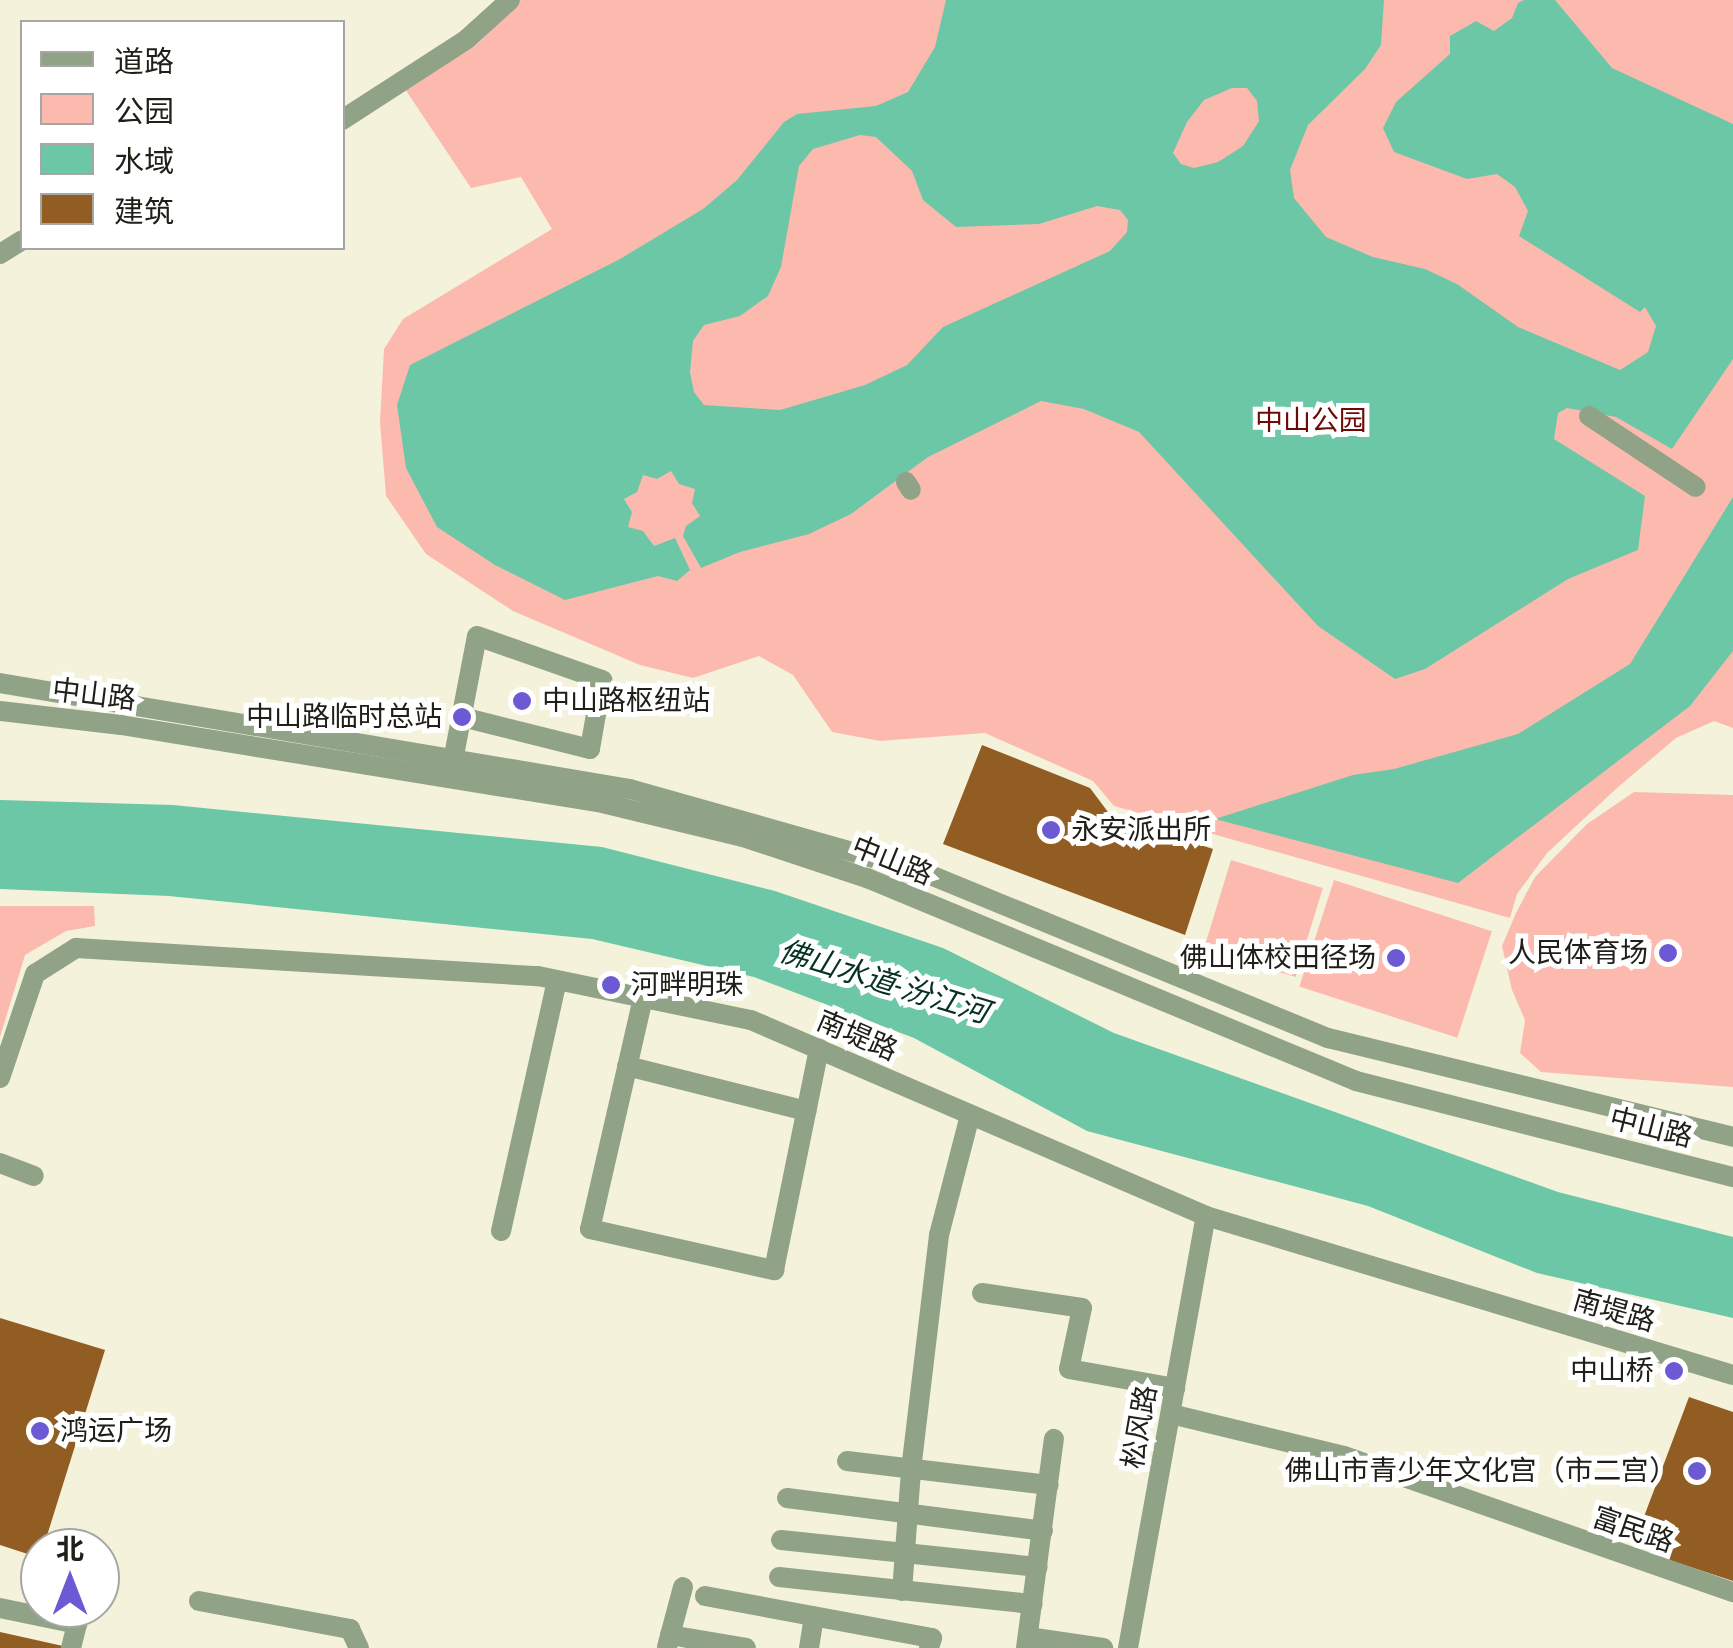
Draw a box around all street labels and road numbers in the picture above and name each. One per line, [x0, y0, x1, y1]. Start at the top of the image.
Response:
street label: 中山路 [50, 673, 138, 717]
street label: 中山路 [847, 830, 937, 892]
street label: 南堤路 [812, 1004, 902, 1068]
street label: 中山路 [1606, 1102, 1696, 1154]
street label: 南堤路 [1569, 1283, 1659, 1339]
street label: 松风路 [1116, 1383, 1164, 1471]
street label: 富民路 [1588, 1500, 1678, 1560]

